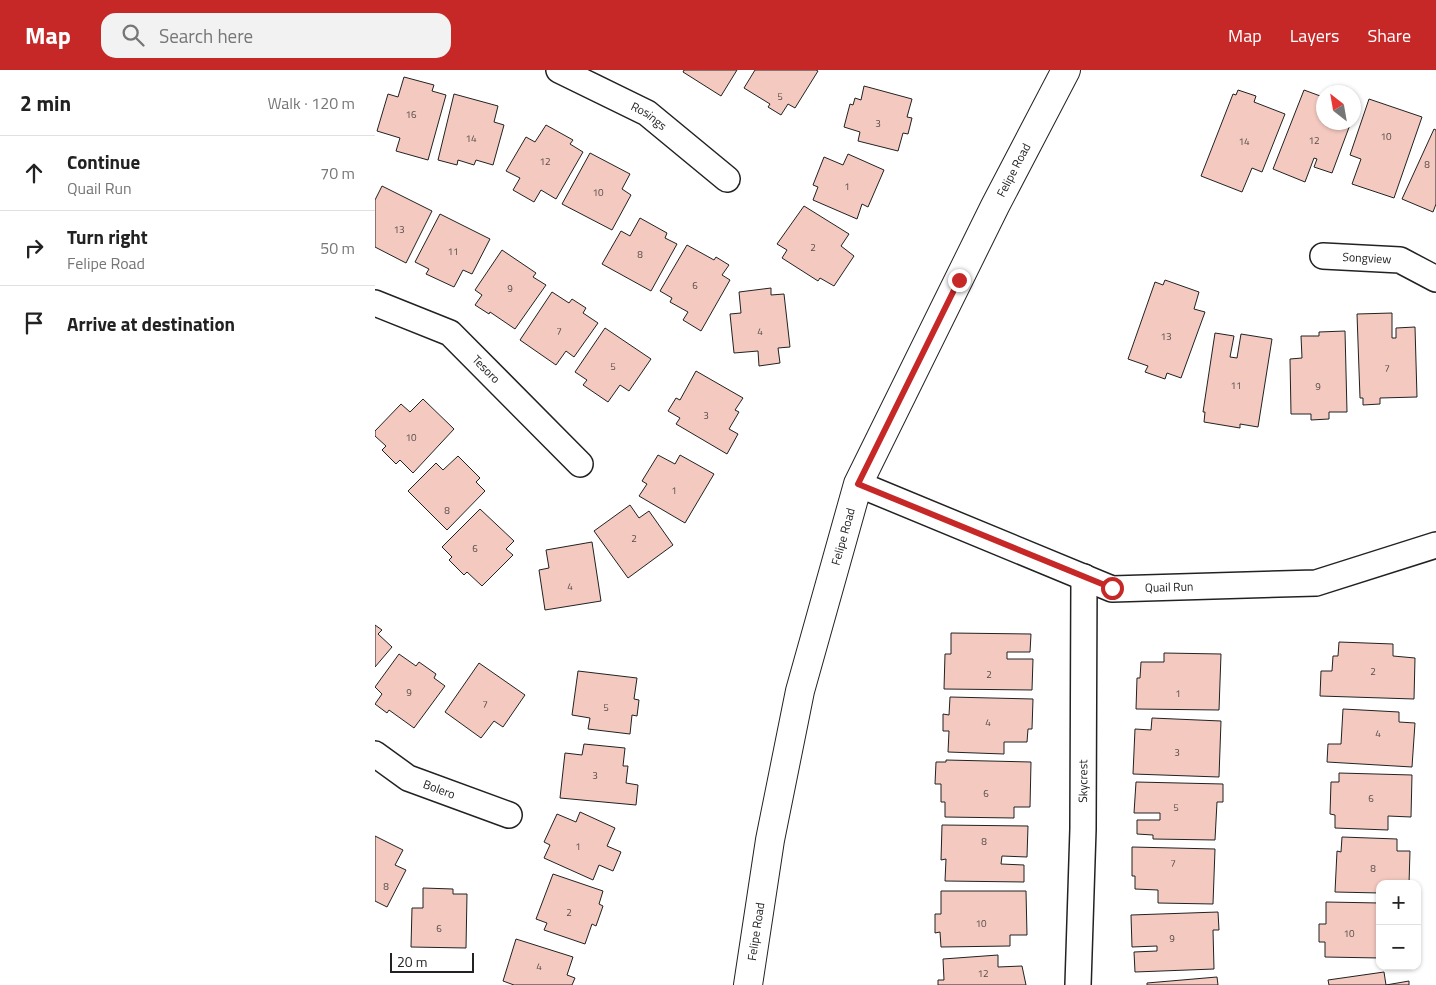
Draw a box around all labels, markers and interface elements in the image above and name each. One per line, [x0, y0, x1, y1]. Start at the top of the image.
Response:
search box [101, 13, 451, 58]
text: Map [25, 17, 71, 53]
icon: search [119, 21, 147, 49]
text: Search here [159, 21, 253, 50]
text: Map [1228, 22, 1262, 49]
text: Layers [1290, 22, 1339, 49]
text: Share [1367, 22, 1411, 49]
north arrow [1316, 85, 1361, 130]
text: 2 min [20, 87, 71, 119]
house number: 5 [777, 89, 783, 104]
text: Walk · 120 m [267, 91, 355, 115]
street label: Rosings [628, 97, 671, 135]
house number: 16 [405, 107, 417, 122]
house number: 3 [875, 116, 881, 131]
house number: 10 [1380, 129, 1392, 144]
house number: 14 [465, 131, 477, 146]
house number: 12 [1308, 133, 1320, 148]
house number: 14 [1238, 134, 1250, 149]
street label: Felipe Road [991, 140, 1035, 200]
text: Continue [67, 147, 140, 176]
house number: 12 [539, 154, 551, 169]
house number: 8 [1424, 157, 1430, 172]
icon: ahead [20, 159, 48, 187]
text: 70 m [320, 161, 355, 185]
text: Quail Run [67, 176, 132, 200]
house number: 1 [844, 179, 850, 194]
house number: 10 [592, 185, 604, 200]
text: Turn right [67, 222, 148, 251]
house number: 13 [393, 222, 405, 237]
icon: right [20, 234, 48, 262]
text: 50 m [320, 236, 355, 260]
house number: 2 [810, 240, 816, 255]
house number: 11 [447, 244, 459, 259]
house number: 8 [637, 247, 643, 262]
street label: Songview [1342, 247, 1392, 269]
text: Felipe Road [67, 251, 145, 275]
route end [948, 269, 971, 292]
house number: 6 [692, 278, 698, 293]
house number: 9 [507, 281, 513, 296]
icon: arrive [20, 309, 48, 337]
text: Arrive at destination [67, 309, 235, 338]
house number: 7 [556, 324, 562, 339]
house number: 4 [757, 324, 763, 339]
house number: 13 [1160, 329, 1172, 344]
street label: Tesoro [468, 350, 505, 388]
house number: 5 [610, 359, 616, 374]
house number: 7 [1384, 361, 1390, 376]
house number: 11 [1230, 378, 1242, 393]
house number: 9 [1315, 379, 1321, 394]
house number: 3 [703, 408, 709, 423]
house number: 10 [405, 430, 417, 445]
house number: 1 [671, 483, 677, 498]
house number: 8 [444, 503, 450, 518]
street label: Felipe Road [826, 506, 860, 567]
house number: 2 [631, 531, 637, 546]
house number: 6 [472, 541, 478, 556]
route start [1101, 577, 1124, 600]
street label: Quail Run [1145, 577, 1194, 597]
house number: 4 [567, 579, 573, 594]
house number: 2 [1370, 664, 1376, 679]
house number: 2 [986, 667, 992, 682]
house number: 9 [406, 685, 412, 700]
house number: 1 [1175, 686, 1181, 701]
house number: 7 [482, 697, 488, 712]
house number: 5 [603, 700, 609, 715]
house number: 4 [985, 715, 991, 730]
house number: 4 [1375, 726, 1381, 741]
house number: 3 [1174, 745, 1180, 760]
street label: Skycrest [1073, 759, 1092, 803]
house number: 3 [592, 768, 598, 783]
street label: Bolero [421, 774, 458, 804]
house number: 6 [983, 786, 989, 801]
house number: 6 [1368, 791, 1374, 806]
house number: 5 [1173, 800, 1179, 815]
house number: 8 [981, 834, 987, 849]
house number: 1 [575, 839, 581, 854]
house number: 7 [1170, 856, 1176, 871]
house number: 8 [1370, 861, 1376, 876]
house number: 8 [383, 879, 389, 894]
map controls [1376, 880, 1421, 970]
button: + [1376, 880, 1421, 925]
street label: Felipe Road [742, 901, 769, 962]
house number: 2 [566, 905, 572, 920]
house number: 10 [975, 916, 987, 931]
house number: 6 [436, 921, 442, 936]
button: − [1376, 925, 1421, 970]
house number: 10 [1343, 926, 1355, 941]
house number: 9 [1169, 931, 1175, 946]
scale bar [390, 950, 474, 973]
text: 20 m [397, 951, 427, 972]
house number: 4 [536, 959, 542, 974]
house number: 12 [977, 966, 989, 981]

